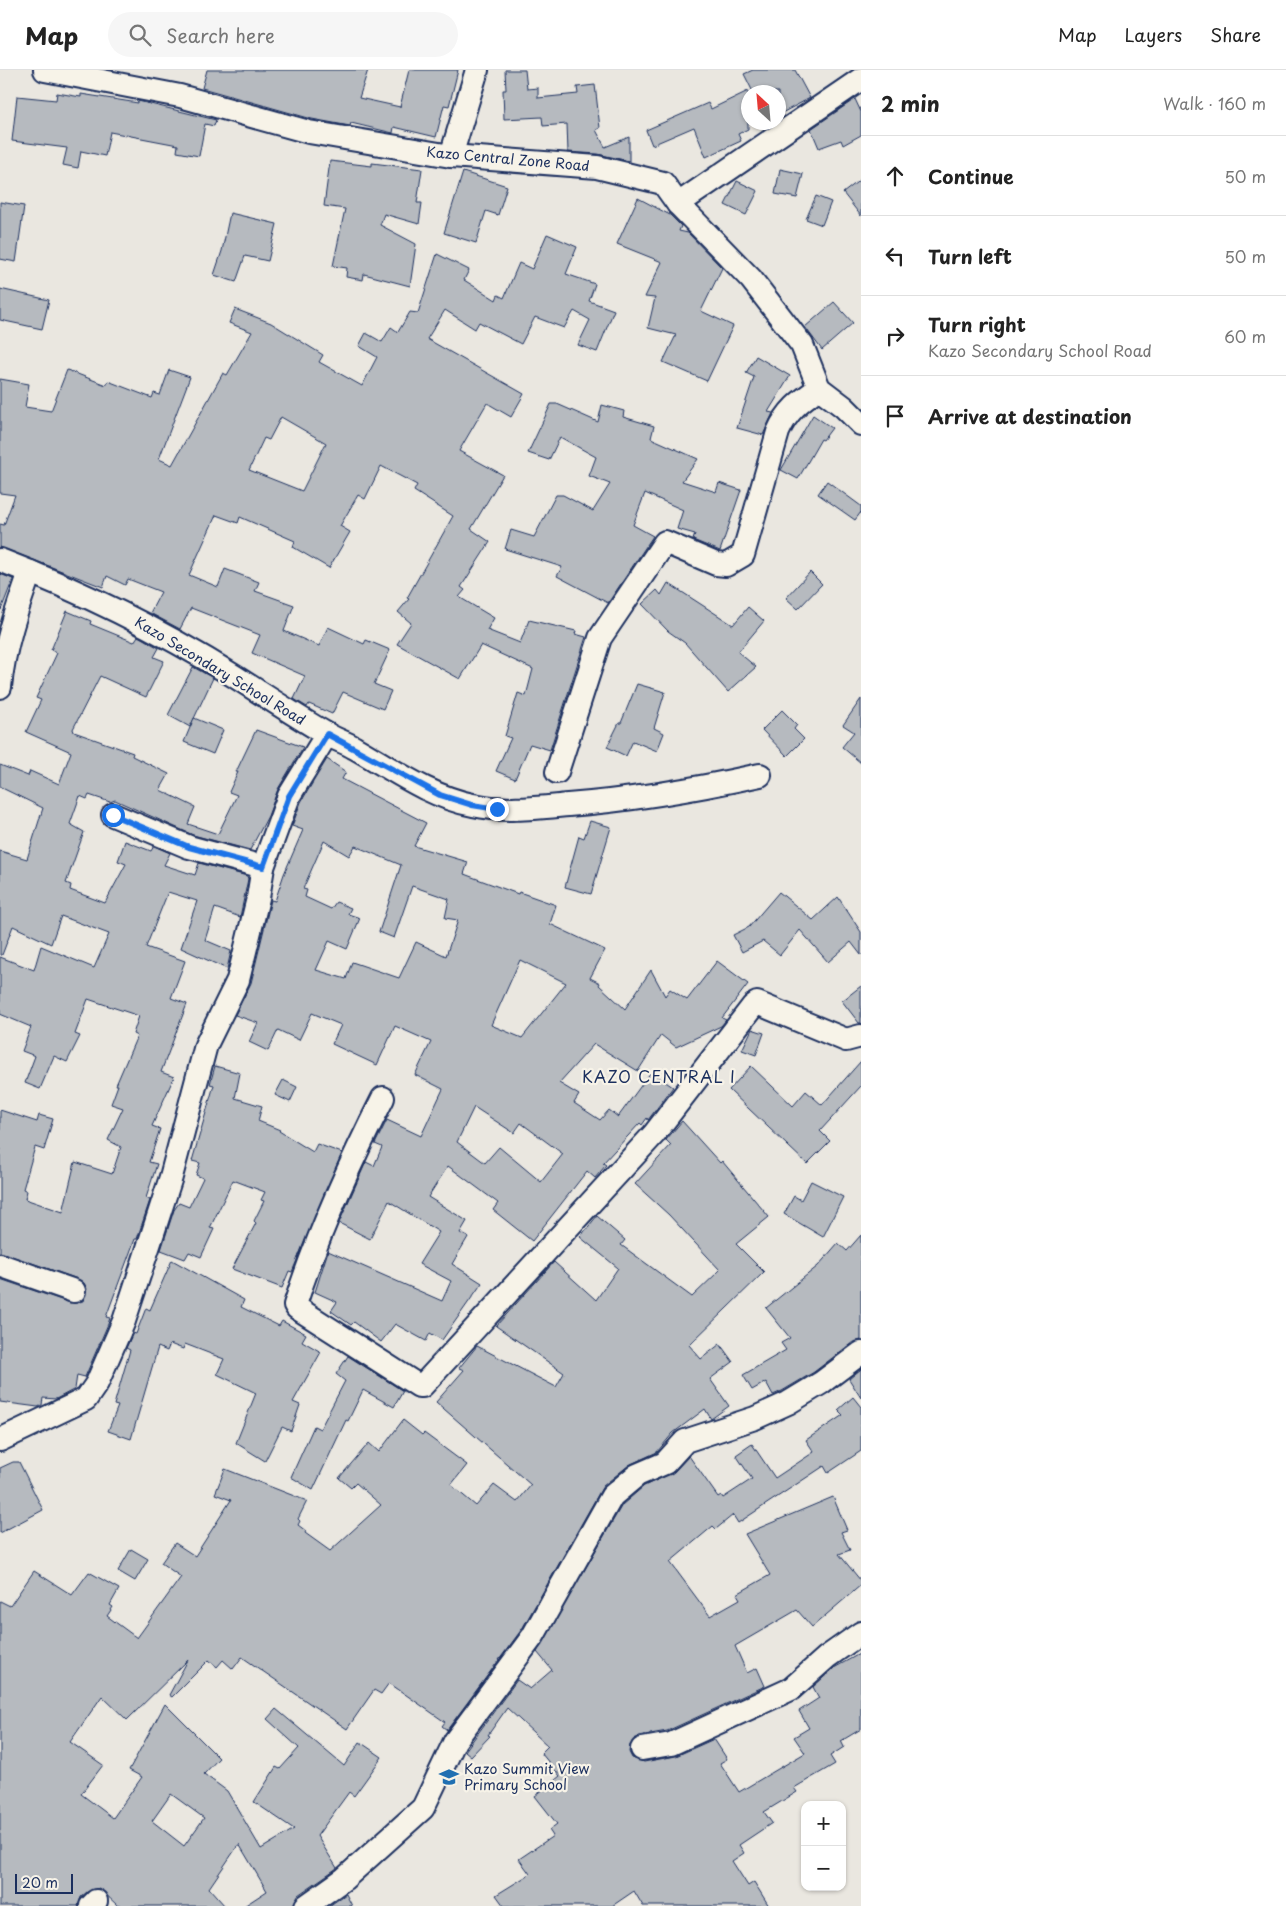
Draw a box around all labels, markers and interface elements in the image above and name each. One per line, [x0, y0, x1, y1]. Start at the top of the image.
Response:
search box [108, 12, 458, 57]
text: Map [25, 17, 78, 53]
icon: search [126, 21, 154, 49]
text: Search here [166, 21, 275, 49]
text: Map [1058, 21, 1097, 48]
text: Layers [1125, 21, 1182, 48]
text: Share [1210, 21, 1261, 48]
north arrow [741, 85, 786, 130]
text: 2 min [881, 87, 940, 119]
text: Walk · 160 m [1163, 91, 1266, 115]
street label: Kazo Central Zone Road [426, 141, 590, 176]
icon: ahead [881, 162, 909, 190]
text: Continue [928, 162, 1014, 190]
text: 50 m [1225, 164, 1266, 188]
icon: left [881, 242, 909, 270]
text: Turn left [928, 242, 1012, 270]
text: 50 m [1225, 244, 1266, 268]
text: Turn right [928, 310, 1026, 338]
icon: right [881, 322, 909, 350]
text: 60 m [1224, 324, 1266, 348]
text: Kazo Secondary School Road [928, 338, 1152, 362]
icon: arrive [881, 402, 909, 430]
text: Arrive at destination [928, 402, 1132, 430]
street label: Kazo Secondary School Road [131, 611, 310, 730]
route end [486, 798, 509, 821]
route start [102, 804, 125, 827]
district label: KAZO CENTRAL I [582, 1064, 736, 1088]
place label: Kazo Summit View Primary School [464, 1758, 589, 1795]
school or university icon: Kazo Summit View Primary School [438, 1766, 460, 1788]
map controls [801, 1801, 846, 1891]
button: + [801, 1801, 846, 1846]
button: − [801, 1846, 846, 1891]
scale bar [15, 1871, 72, 1894]
text: 20 m [22, 1872, 58, 1893]

